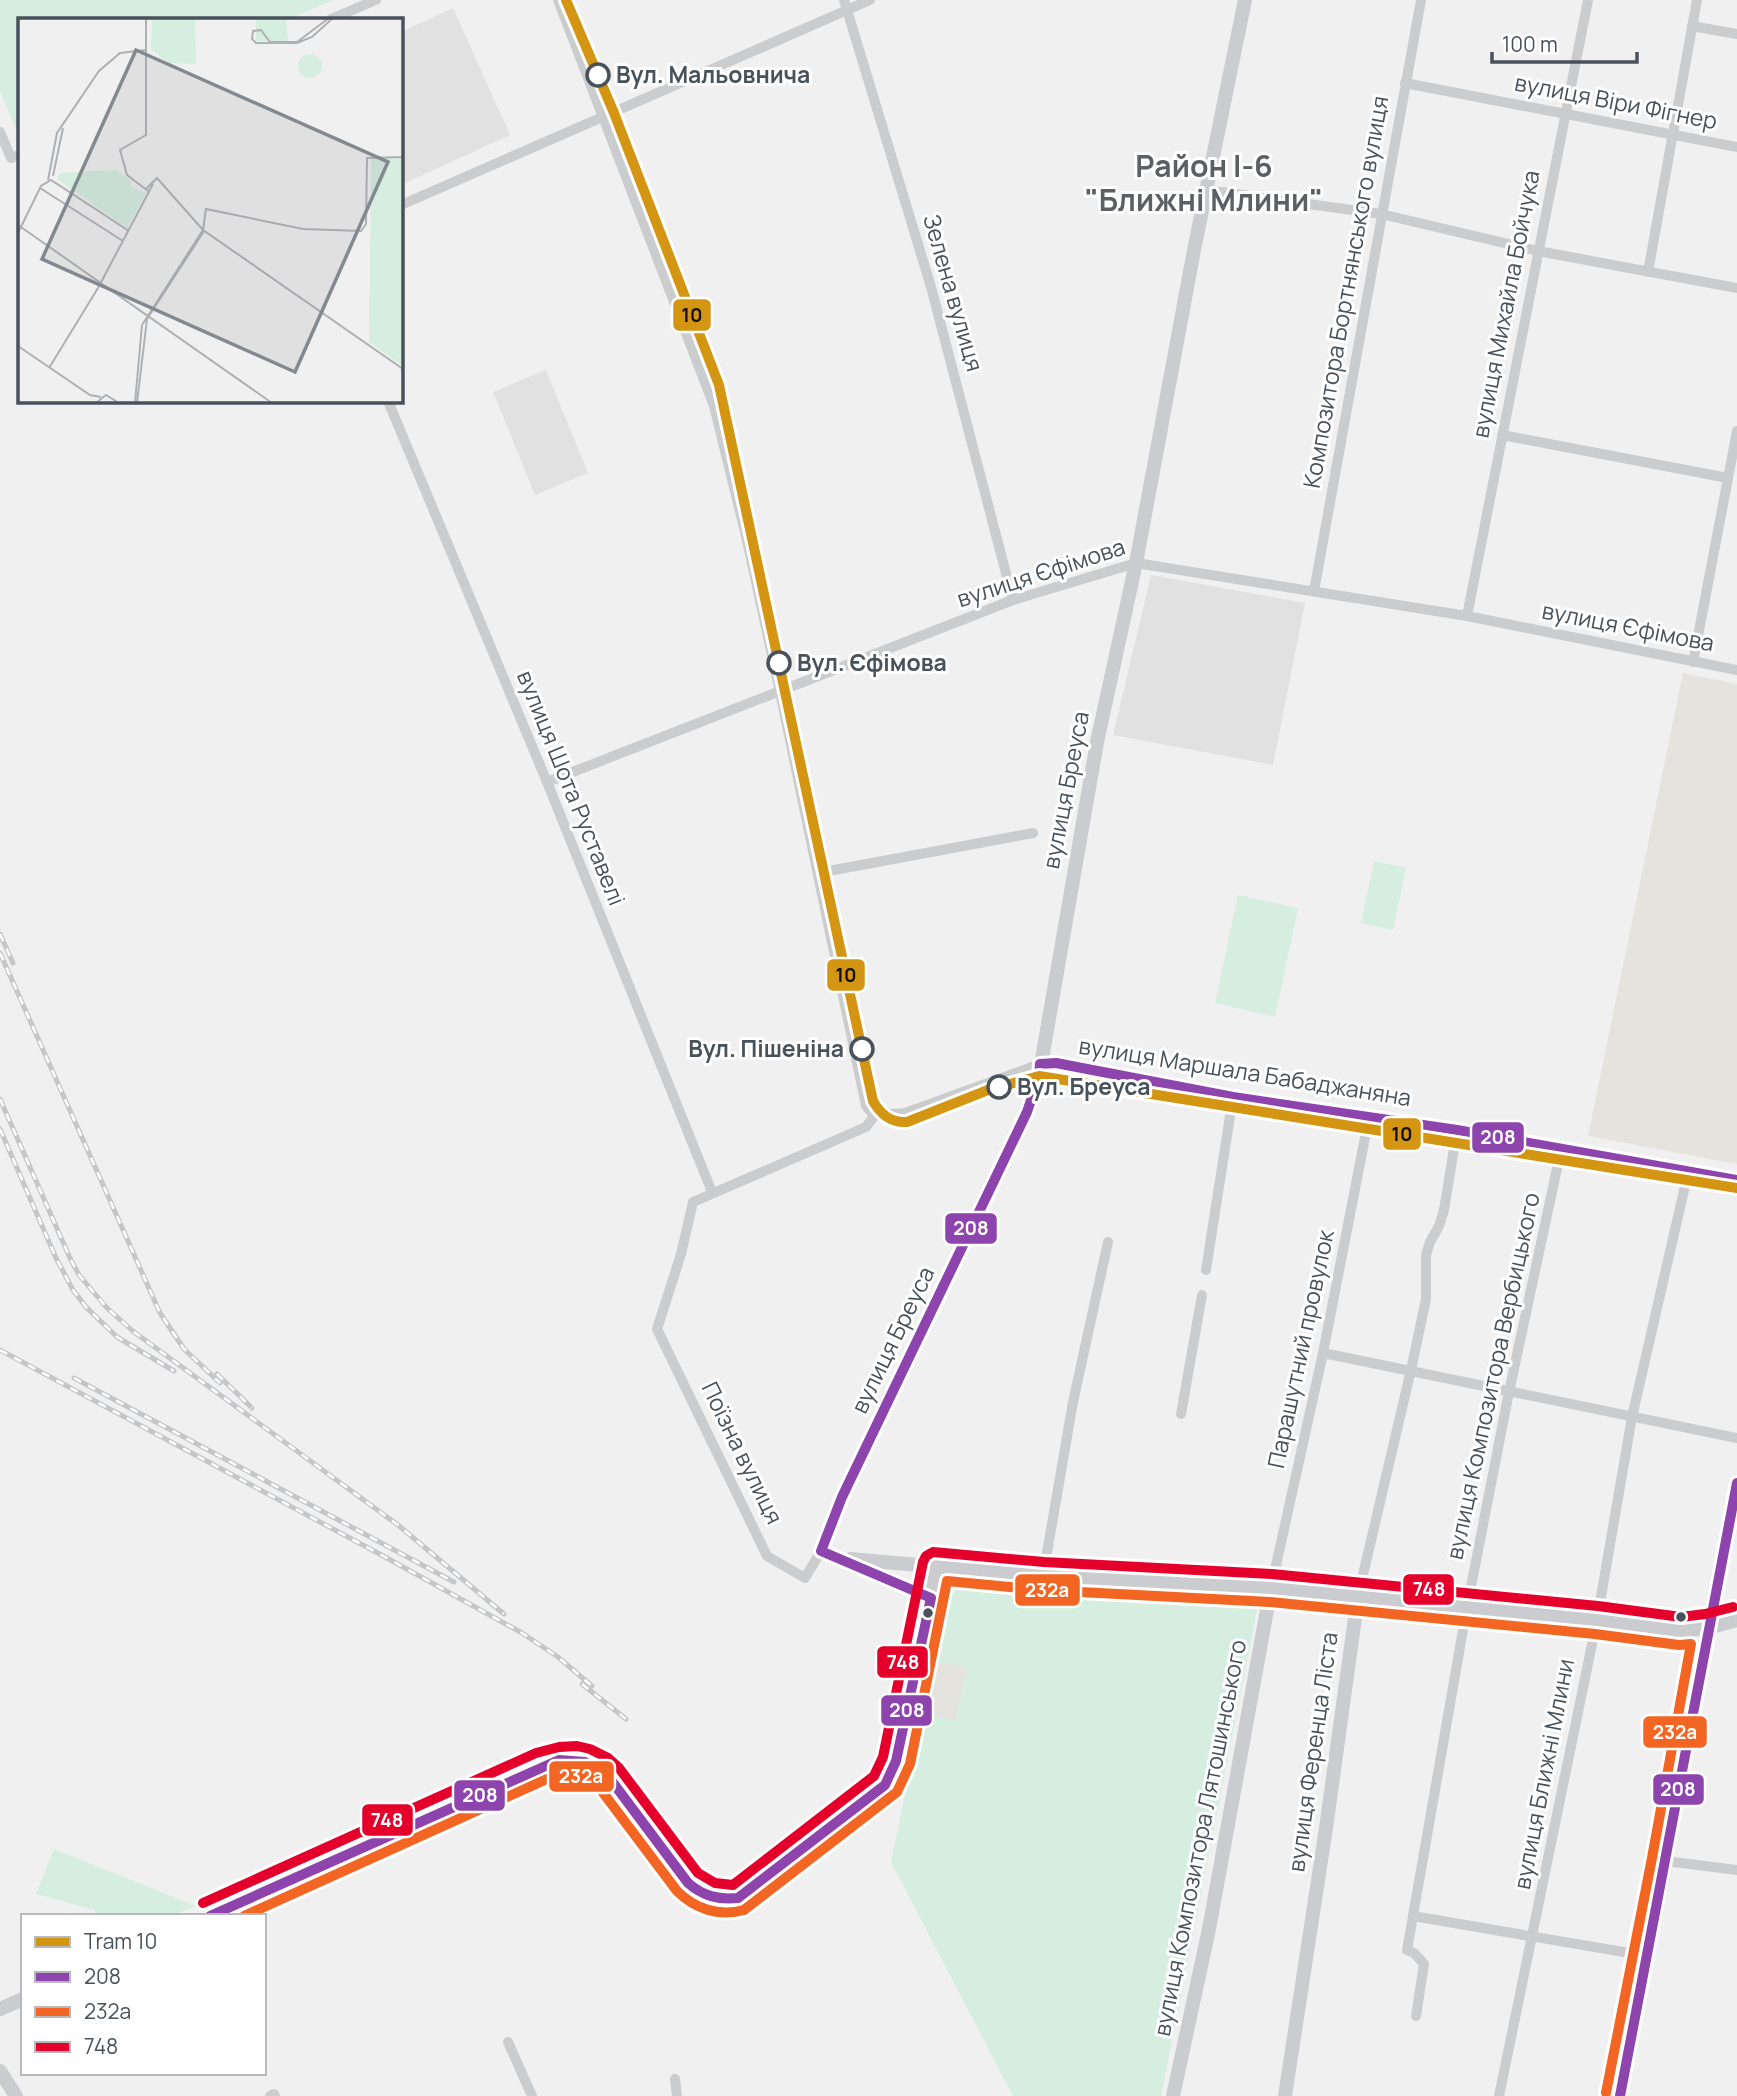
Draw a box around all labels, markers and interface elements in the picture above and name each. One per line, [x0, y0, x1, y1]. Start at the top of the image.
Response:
inset map [18, 18, 402, 402]
scale bar [1492, 21, 1637, 65]
text: 100 m [1502, 30, 1558, 58]
place label: Вул. Мальовнича [616, 58, 810, 90]
marker: Вул. Мальовнича [586, 63, 610, 87]
street label: вулиця Віри Фігнер [1512, 66, 1720, 136]
street label: Композитора Бортнянського вулиця [1295, 93, 1395, 490]
district label: Район І-6 "Ближні Млини" [1085, 145, 1323, 220]
street label: вулиця Михайла Бойчука [1463, 167, 1547, 440]
street label: Зелена вулиця [916, 210, 992, 375]
line badge: 10 [672, 298, 712, 332]
text: 10 [682, 302, 702, 328]
street label: вулиця Єфімова [953, 530, 1129, 614]
street label: вулиця Єфімова [1539, 594, 1717, 658]
place label: Вул. Єфімова [797, 646, 947, 678]
marker: Вул. Єфімова [767, 651, 791, 675]
street label: вулиця Шота Руставелі [510, 665, 634, 910]
street label: вулиця Бреуса [1034, 708, 1096, 871]
line badge: 10 [826, 958, 866, 992]
text: 10 [836, 962, 856, 988]
street label: вулиця Маршала Бабаджаняна [1077, 1029, 1414, 1113]
place label: Вул. Пішеніна [688, 1032, 844, 1064]
marker: Вул. Пішеніна [850, 1037, 874, 1061]
place label: Вул. Бреуса [1017, 1070, 1151, 1102]
marker: Вул. Бреуса [987, 1075, 1011, 1099]
line badge: 10 [1382, 1117, 1422, 1151]
text: 10 [1392, 1121, 1412, 1147]
line badge: 208 [1471, 1121, 1525, 1154]
text: 208 [1480, 1124, 1516, 1150]
street label: вулиця Композитора Вербицького [1437, 1189, 1547, 1562]
line badge: 208 [944, 1212, 998, 1245]
text: 208 [953, 1215, 989, 1241]
street label: Парашутний провулок [1259, 1226, 1341, 1471]
street label: вулиця Бреуса [843, 1261, 941, 1418]
street label: Поїзна вулиця [695, 1376, 791, 1529]
line badge: 232а [1014, 1573, 1081, 1607]
line badge: 748 [1402, 1573, 1455, 1606]
text: 748 [1413, 1576, 1445, 1602]
text: 232а [1025, 1577, 1069, 1603]
unlabelled marker [921, 1606, 935, 1620]
unlabelled marker [1674, 1610, 1688, 1624]
street label: вулиця Ференца Ліста [1279, 1630, 1345, 1874]
street label: вулиця Композитора Лятошинського [1145, 1637, 1253, 2039]
line badge: 748 [876, 1645, 929, 1679]
text: 748 [887, 1649, 919, 1675]
street label: вулиця Ближні Млини [1505, 1656, 1581, 1892]
line badge: 208 [880, 1694, 933, 1727]
text: 208 [889, 1697, 925, 1723]
line badge: 232а [1642, 1715, 1708, 1749]
text: 232а [1653, 1719, 1697, 1745]
line badge: 232а [548, 1760, 615, 1793]
text: 232а [559, 1763, 603, 1789]
line badge: 208 [1652, 1773, 1705, 1806]
text: 208 [1660, 1776, 1696, 1802]
line badge: 208 [453, 1779, 506, 1812]
text: 208 [462, 1782, 498, 1808]
line badge: 748 [361, 1803, 414, 1837]
text: 748 [371, 1807, 403, 1833]
legend [21, 1914, 266, 2075]
text: Tram 10 [84, 1927, 157, 1955]
text: 208 [84, 1962, 121, 1990]
text: 232а [84, 1997, 131, 2025]
text: 748 [84, 2032, 118, 2060]

